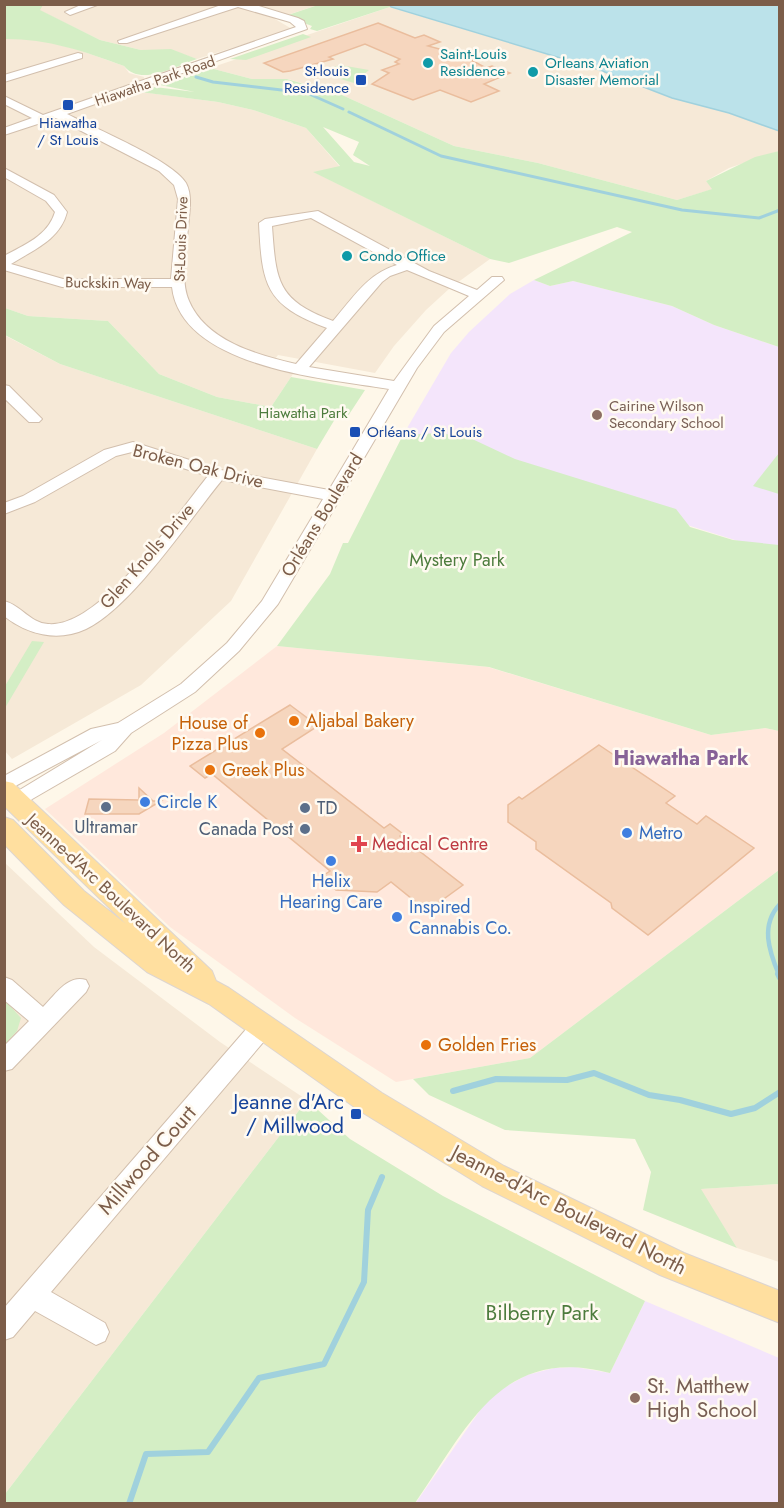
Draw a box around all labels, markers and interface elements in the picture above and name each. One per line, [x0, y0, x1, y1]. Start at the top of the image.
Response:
place label: Saint-Louis Residence [440, 43, 507, 82]
street label: Hiawatha Park Road [92, 50, 218, 112]
place label: Orleans Aviation Disaster Memorial [545, 52, 659, 91]
marker: Saint-Louis Residence [421, 56, 435, 70]
place label: St-louis Residence [284, 60, 349, 99]
marker: Orleans Aviation Disaster Memorial [526, 65, 540, 79]
marker: St-louis Residence [354, 73, 368, 87]
marker: Hiawatha / St Louis [61, 98, 75, 112]
place label: Hiawatha / St Louis [37, 112, 99, 151]
street label: St-Louis Drive [169, 196, 193, 282]
place label: Condo Office [359, 245, 446, 267]
marker: Condo Office [340, 249, 354, 263]
street label: Buckskin Way [65, 271, 152, 295]
place label: Cairine Wilson Secondary School [609, 395, 724, 434]
park label: Hiawatha Park [258, 402, 348, 424]
marker: Cairine Wilson Secondary School [590, 408, 604, 422]
place label: Orléans / St Louis [367, 421, 482, 443]
marker: Orléans / St Louis [348, 425, 362, 439]
street label: Broken Oak Drive [130, 437, 266, 495]
street label: Orléans Boulevard [275, 448, 369, 582]
street label: Glen Knolls Drive [94, 497, 200, 615]
park label: Mystery Park [409, 547, 505, 573]
place label: Aljabal Bakery [306, 708, 414, 734]
place label: House of Pizza Plus [172, 710, 249, 757]
marker: Aljabal Bakery [287, 714, 301, 728]
marker: House of Pizza Plus [253, 726, 267, 740]
district label: Hiawatha Park [614, 744, 749, 773]
place label: Greek Plus [222, 757, 304, 783]
marker: Greek Plus [203, 763, 217, 777]
place label: Circle K [157, 789, 218, 815]
marker: Circle K [138, 795, 152, 809]
place label: TD [317, 795, 338, 821]
marker: Ultramar [99, 800, 113, 814]
marker: TD [298, 801, 312, 815]
street label: Jeanne-d'Arc Boulevard North [19, 806, 202, 979]
place label: Ultramar [74, 814, 139, 840]
place label: Canada Post [199, 816, 294, 842]
place label: Metro [639, 820, 683, 846]
marker: Canada Post [298, 822, 312, 836]
marker: Metro [620, 826, 634, 840]
place label: Medical Centre [372, 831, 488, 857]
marker: Medical Centre [350, 835, 368, 853]
marker: Helix Hearing Care [324, 854, 338, 868]
place label: Helix Hearing Care [280, 868, 382, 915]
place label: Inspired Cannabis Co. [409, 894, 512, 941]
marker: Inspired Cannabis Co. [390, 910, 404, 924]
place label: Golden Fries [438, 1032, 536, 1058]
marker: Golden Fries [419, 1038, 433, 1052]
place label: Jeanne d'Arc / Millwood [230, 1087, 344, 1141]
street label: Millwood Court [91, 1099, 203, 1221]
marker: Jeanne d'Arc / Millwood [349, 1107, 363, 1121]
street label: Jeanne-d'Arc Boulevard North [443, 1136, 692, 1282]
park label: Bilberry Park [486, 1298, 599, 1328]
place label: St. Matthew High School [647, 1371, 757, 1425]
marker: St. Matthew High School [628, 1391, 642, 1405]

